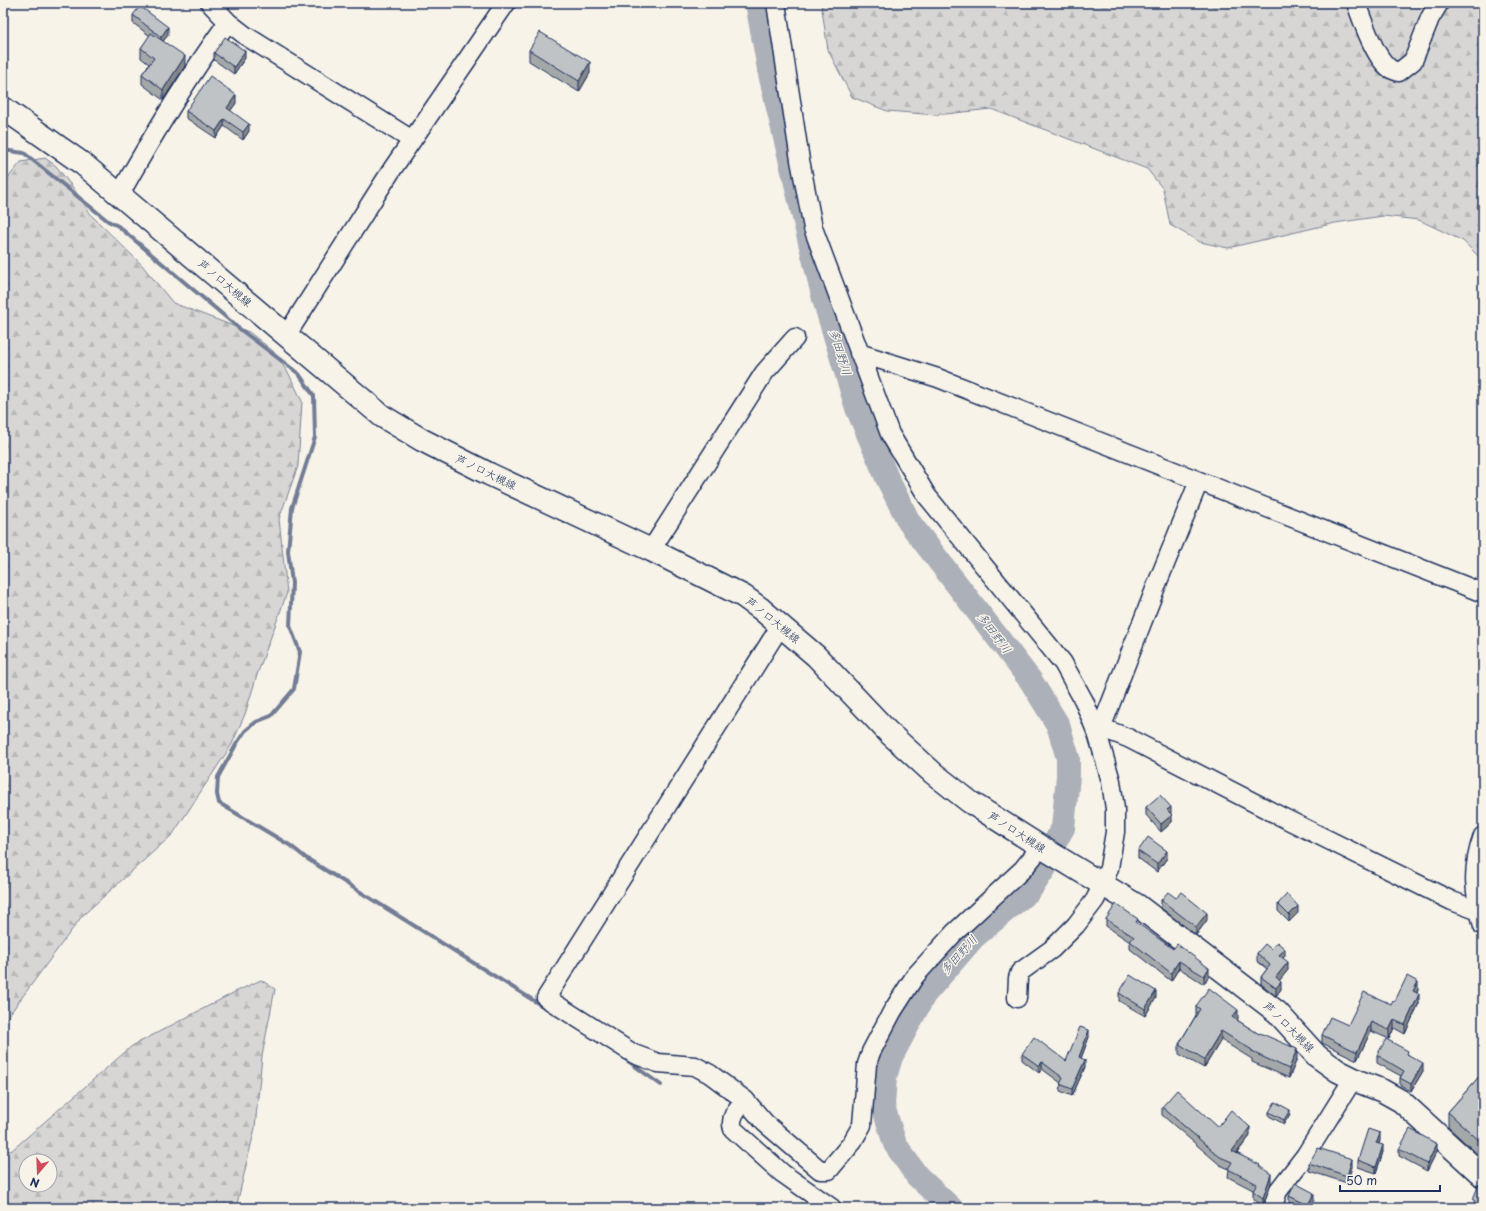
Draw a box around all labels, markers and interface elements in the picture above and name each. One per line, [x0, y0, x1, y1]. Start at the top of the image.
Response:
street label: 芦ノ口大槻線 [195, 255, 256, 310]
water label: 多田野川 [825, 326, 857, 377]
street label: 芦ノ口大槻線 [453, 449, 520, 494]
street label: 芦ノ口大槻線 [742, 592, 804, 647]
water label: 多田野川 [973, 608, 1016, 657]
street label: 芦ノ口大槻線 [985, 806, 1050, 857]
water label: 多田野川 [936, 930, 981, 978]
street label: 芦ノ口大槻線 [1260, 997, 1319, 1056]
north arrow [18, 1153, 58, 1193]
scale bar [1340, 1167, 1440, 1193]
text: 50 m [1346, 1171, 1377, 1189]
text: N [27, 1173, 41, 1192]

